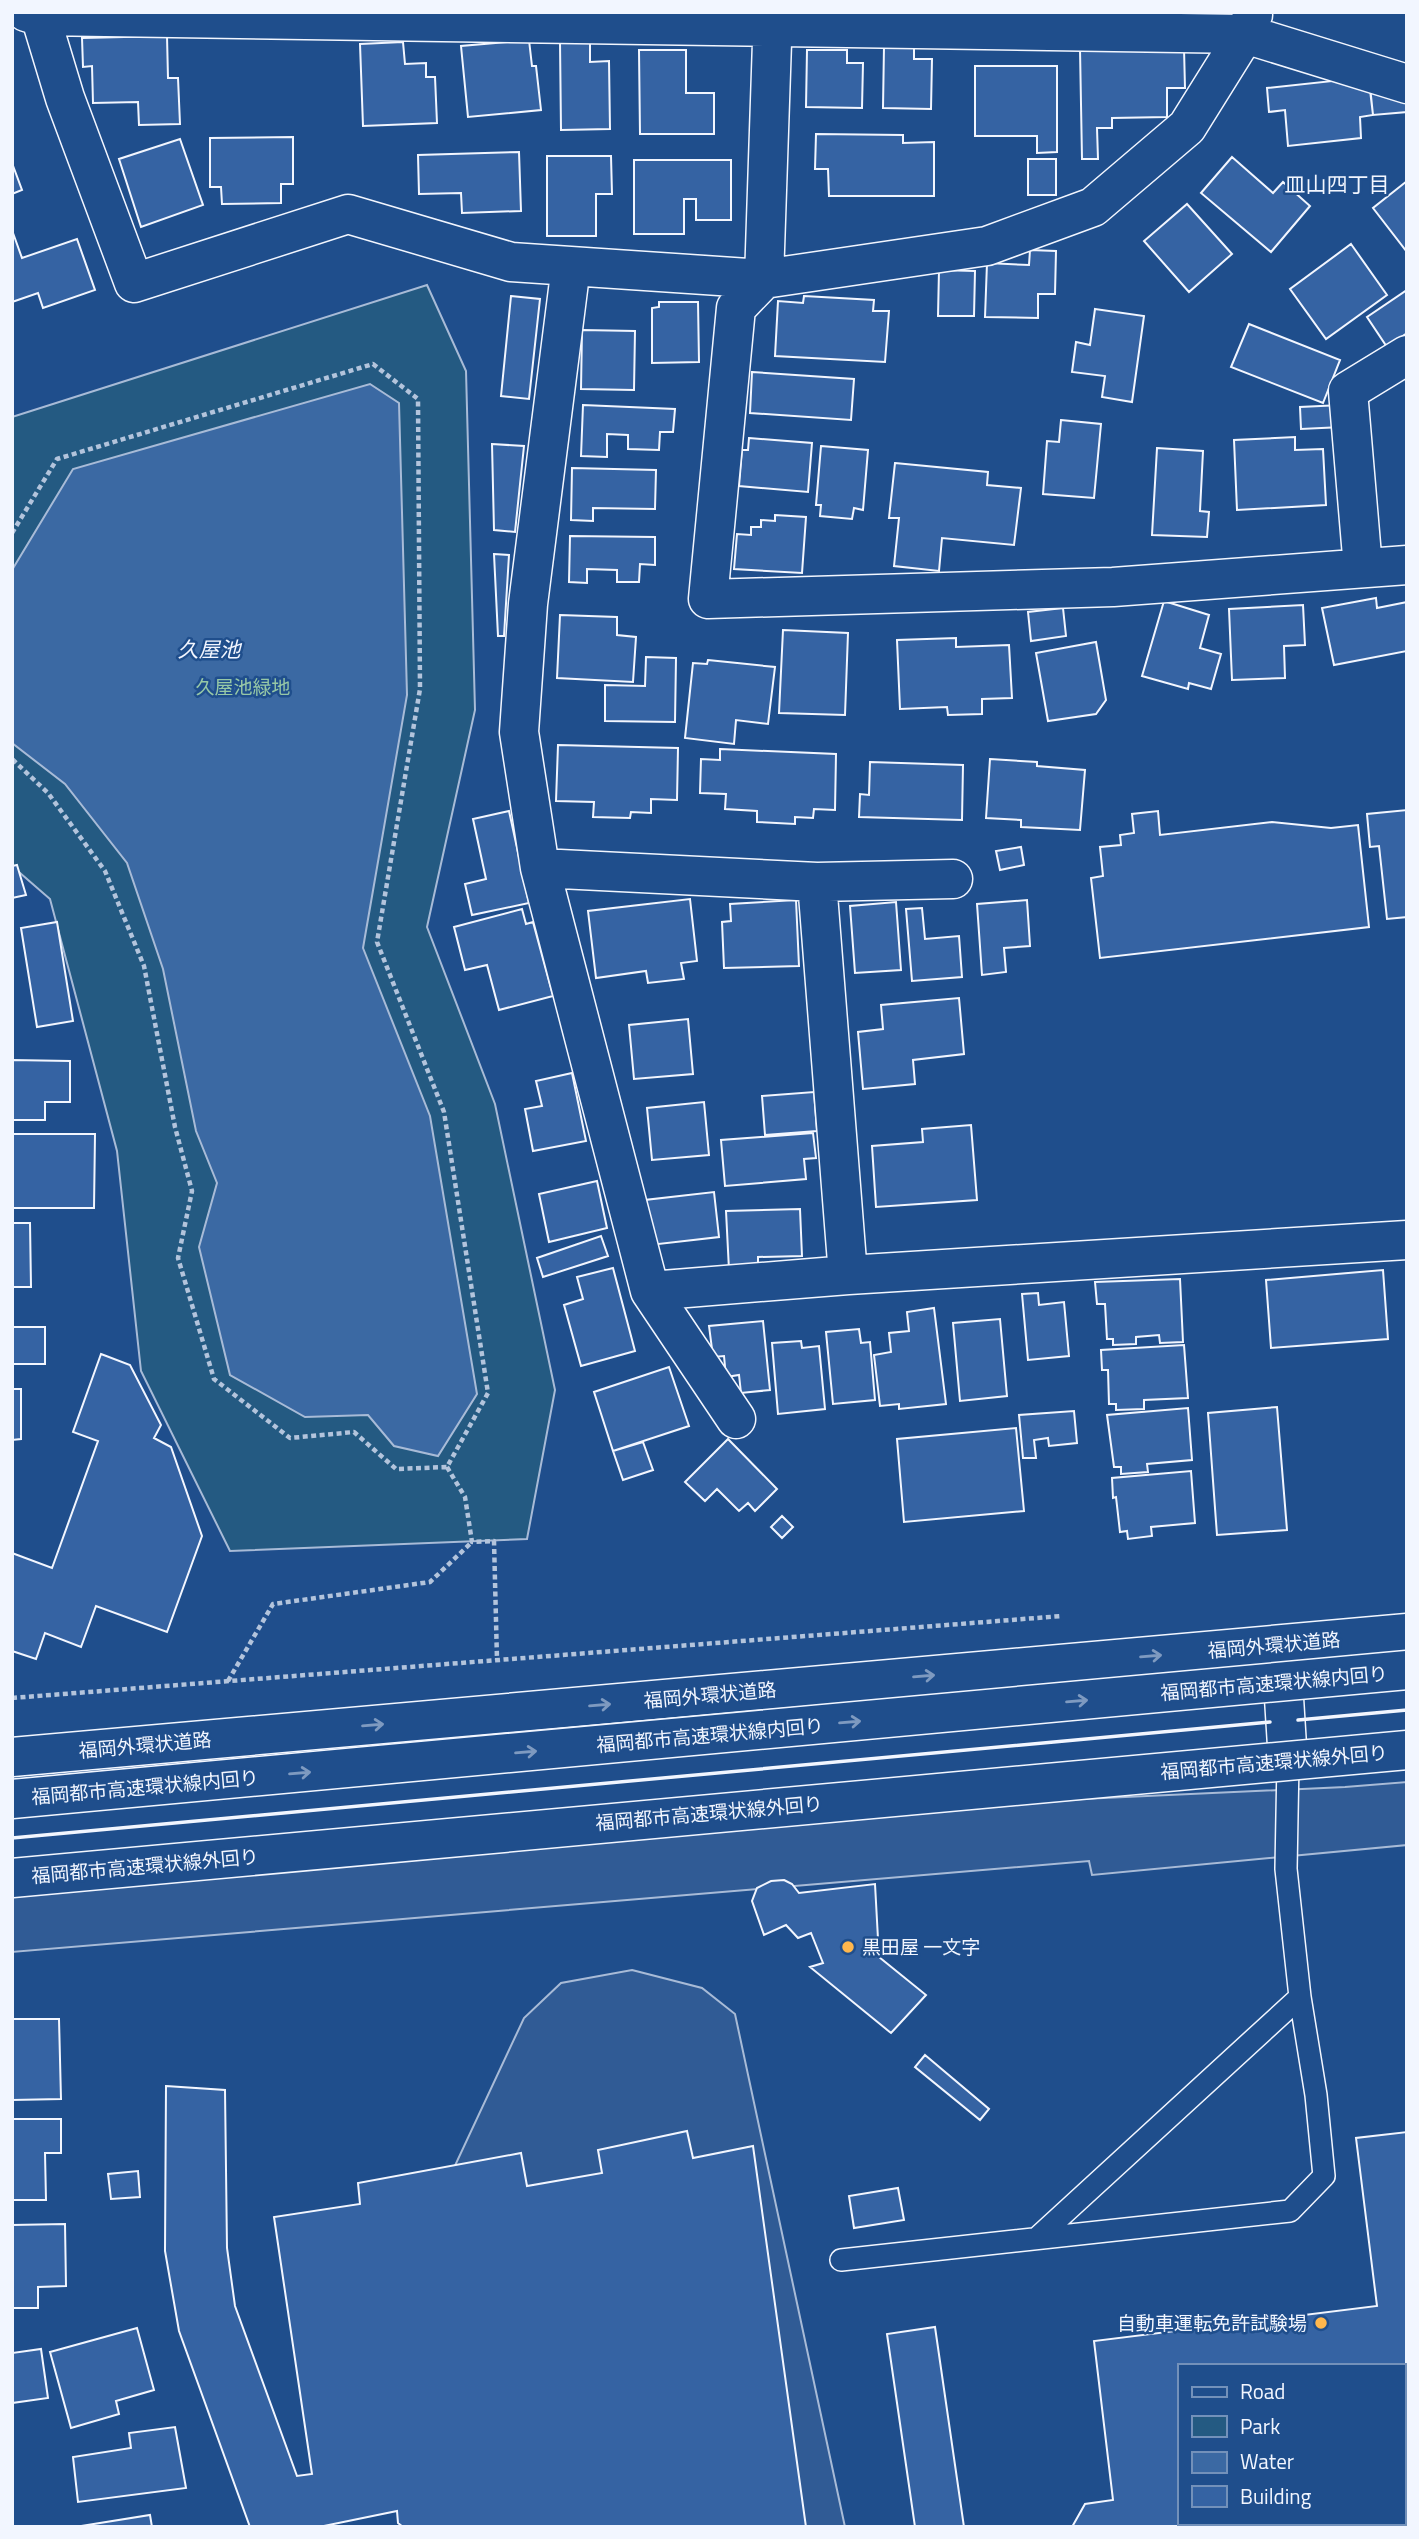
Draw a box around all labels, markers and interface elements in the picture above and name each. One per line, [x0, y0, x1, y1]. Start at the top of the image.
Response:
district label: 皿山四丁目 [1285, 168, 1390, 200]
water label: 久屋池 [178, 633, 242, 665]
park label: 久屋池緑地 [195, 672, 291, 701]
street label: 福岡外環状道路 [1206, 1624, 1341, 1665]
one-way arrow [1139, 1649, 1161, 1662]
street label: 福岡都市高速環状線内回り [1159, 1658, 1389, 1707]
one-way arrow [912, 1669, 935, 1682]
street label: 福岡外環状道路 [642, 1674, 777, 1715]
one-way arrow [1065, 1694, 1088, 1707]
one-way arrow [588, 1698, 610, 1711]
street label: 福岡都市高速環状線内回り [595, 1710, 825, 1759]
one-way arrow [839, 1715, 861, 1728]
one-way arrow [361, 1718, 384, 1731]
street label: 福岡外環状道路 [77, 1724, 212, 1765]
street label: 福岡都市高速環状線外回り [1159, 1737, 1389, 1786]
one-way arrow [515, 1746, 537, 1759]
street label: 福岡都市高速環状線内回り [30, 1762, 260, 1811]
one-way arrow [288, 1767, 311, 1780]
street label: 福岡都市高速環状線外回り [594, 1788, 824, 1837]
street label: 福岡都市高速環状線外回り [30, 1841, 260, 1890]
place label: 黒田屋 一文字 [862, 1932, 980, 1961]
marker: 黒田屋 一文字 [840, 1939, 856, 1955]
place label: 自動車運転免許試験場 [1117, 2308, 1307, 2337]
marker: 自動車運転免許試験場 [1313, 2315, 1329, 2331]
legend [1178, 2364, 1405, 2525]
text: Road [1240, 2375, 1285, 2407]
text: Park [1240, 2410, 1280, 2442]
text: Water [1240, 2445, 1294, 2477]
text: Building [1240, 2480, 1312, 2512]

